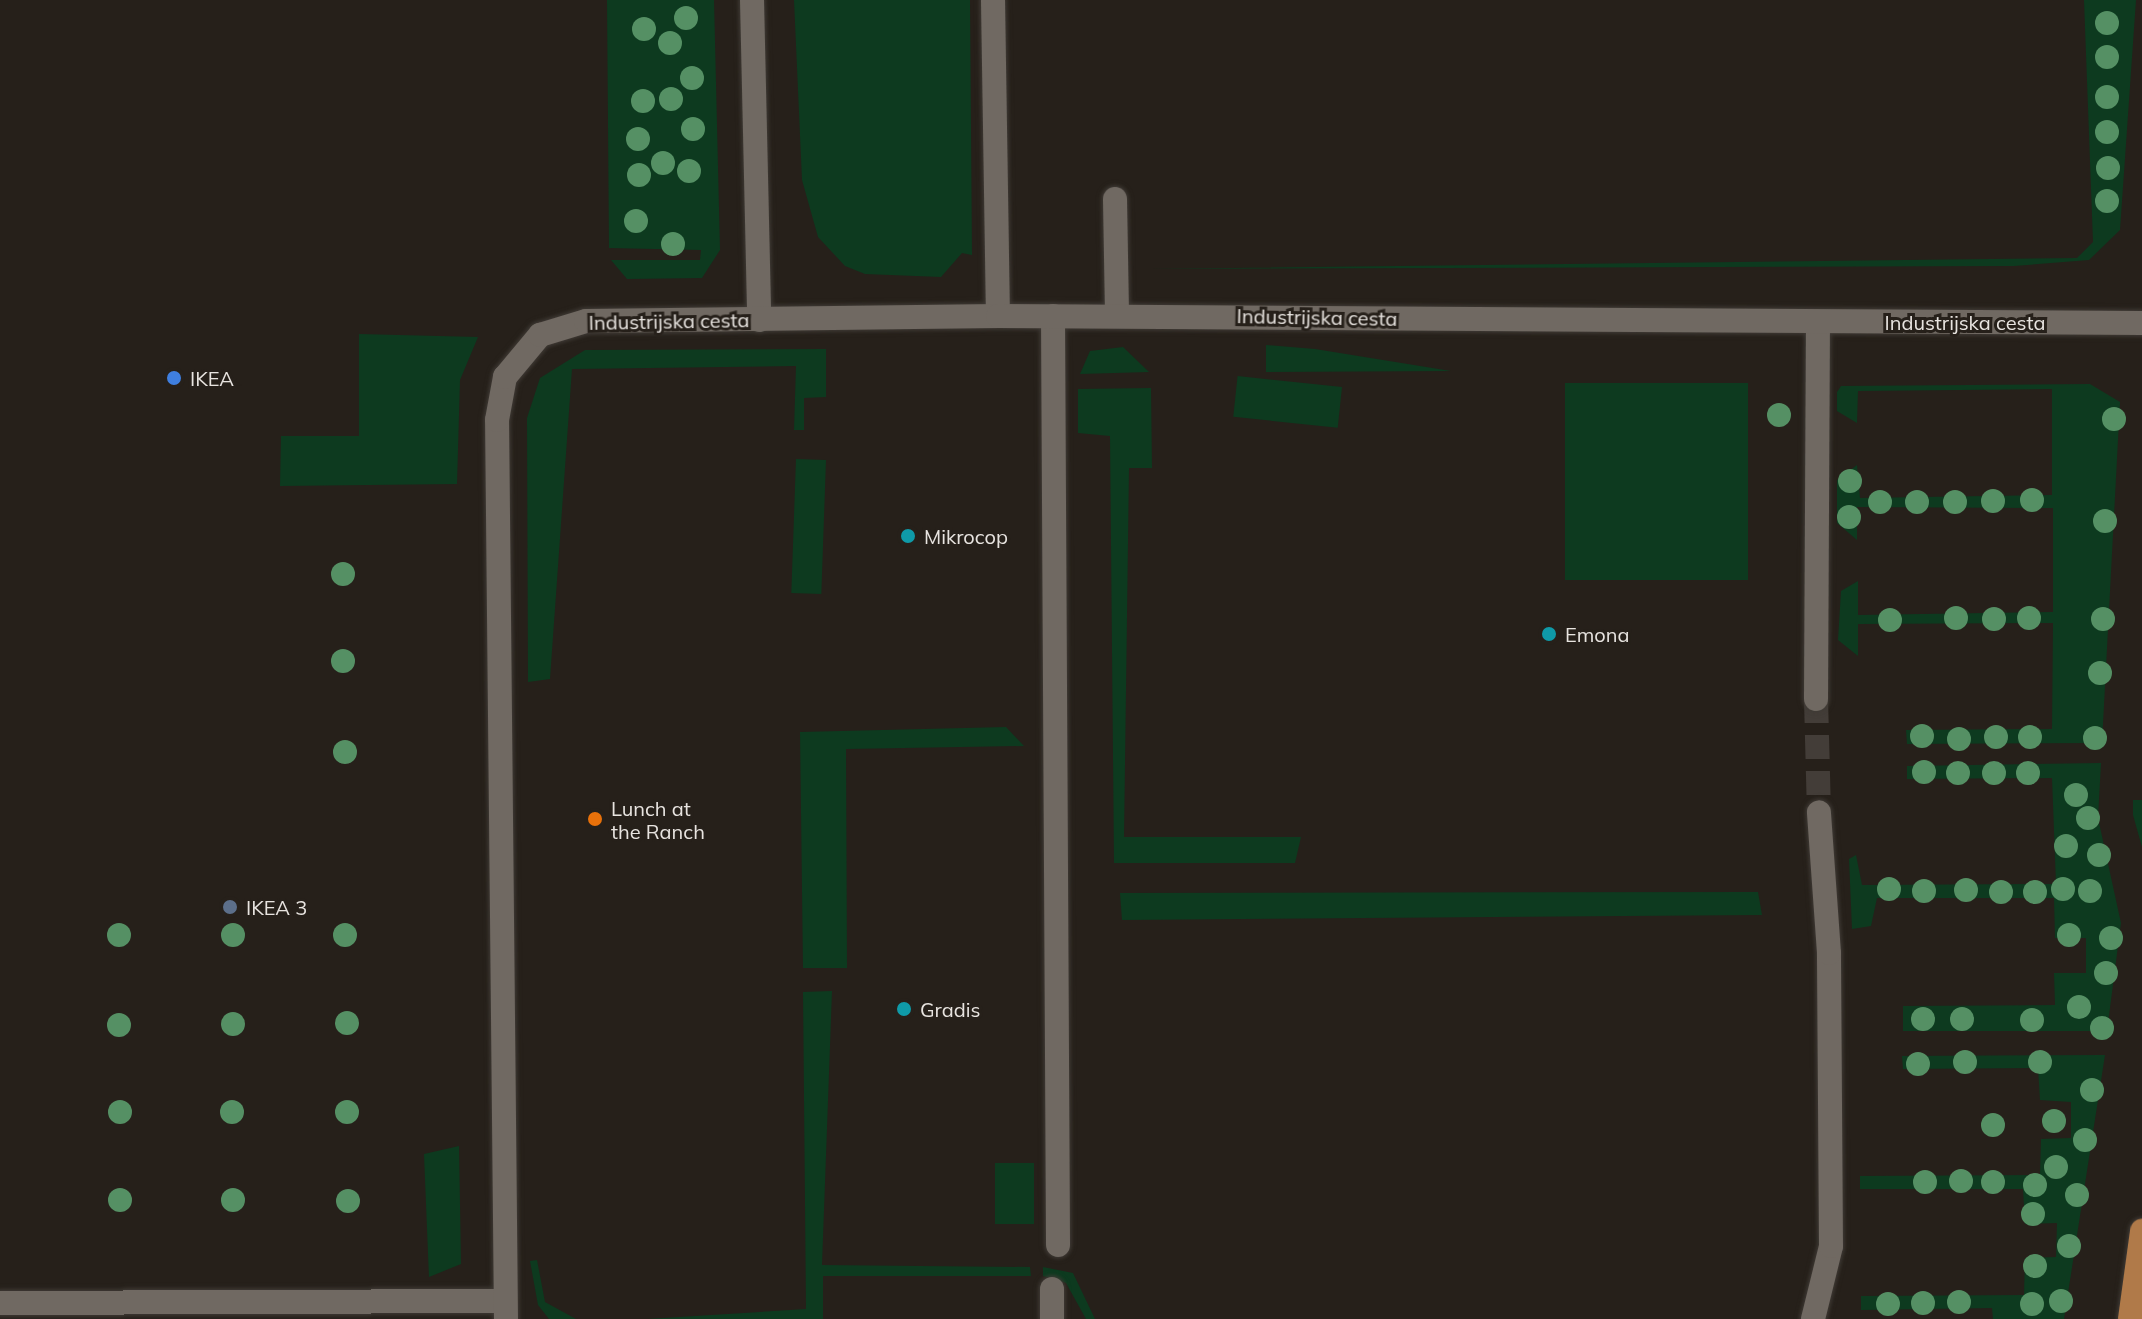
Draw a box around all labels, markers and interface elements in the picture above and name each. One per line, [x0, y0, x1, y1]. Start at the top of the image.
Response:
street label: Industrijska cesta [1236, 304, 1398, 330]
street label: Industrijska cesta [588, 308, 750, 334]
street label: Industrijska cesta [1885, 310, 2045, 334]
place label: IKEA [190, 366, 234, 390]
marker: IKEA [165, 369, 183, 387]
place label: Mikrocop [924, 524, 1008, 548]
marker: Mikrocop [899, 527, 917, 545]
place label: Emona [1565, 622, 1629, 646]
marker: Emona [1540, 625, 1558, 643]
place label: Lunch at the Ranch [611, 796, 705, 843]
marker: Lunch at the Ranch [586, 810, 604, 828]
place label: IKEA 3 [246, 895, 307, 919]
marker: IKEA 3 [221, 898, 239, 916]
place label: Gradis [920, 997, 980, 1021]
marker: Gradis [895, 1000, 913, 1018]

